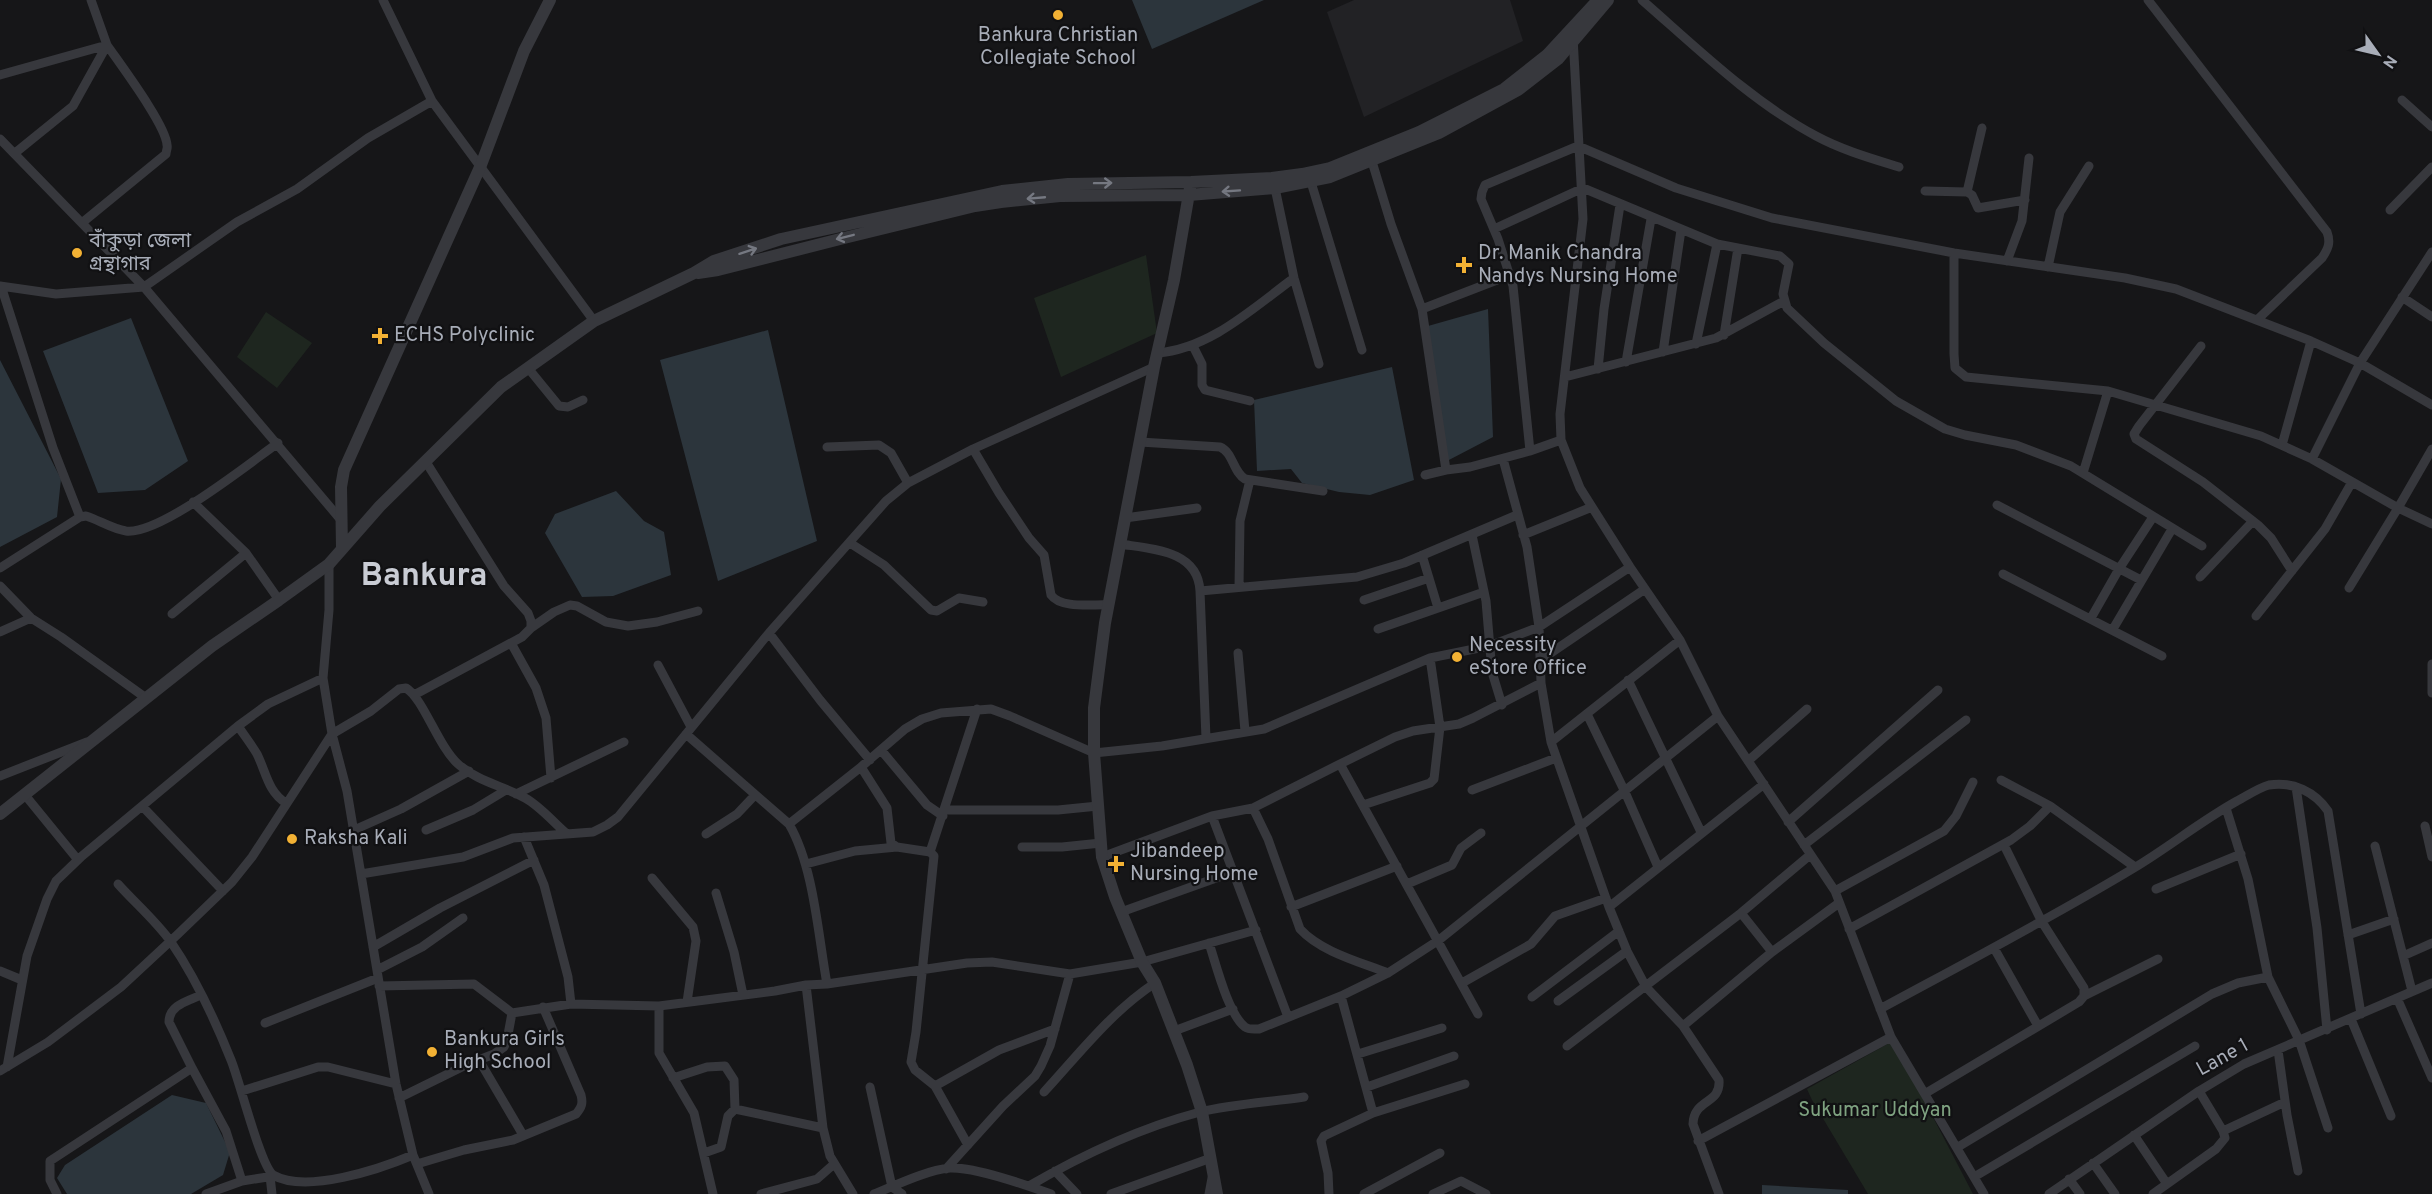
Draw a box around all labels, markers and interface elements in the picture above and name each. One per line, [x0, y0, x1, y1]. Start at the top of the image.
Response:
marker: Bankura Christian Collegiate School [1051, 8, 1065, 22]
place label: Bankura Christian Collegiate School [978, 23, 1138, 72]
north arrow [2348, 24, 2408, 84]
text: N [2377, 51, 2400, 72]
one-way arrow [1093, 178, 1113, 189]
one-way arrow [1221, 186, 1241, 197]
one-way arrow [1027, 193, 1047, 204]
place label: বাঁকুড়া জেলা গ্ৰন্থাগার [88, 228, 192, 278]
one-way arrow [836, 232, 855, 244]
place label: Dr. Manik Chandra Nandys Nursing Home [1478, 241, 1678, 290]
one-way arrow [738, 244, 757, 255]
marker: বাঁকুড়া জেলা গ্ৰন্থাগার [70, 246, 84, 260]
marker: Dr. Manik Chandra Nandys Nursing Home [1455, 256, 1473, 274]
place label: ECHS Polyclinic [394, 323, 535, 349]
marker: ECHS Polyclinic [371, 327, 389, 345]
district label: Bankura [361, 557, 487, 597]
place label: Necessity eStore Office [1469, 633, 1587, 682]
marker: Necessity eStore Office [1450, 650, 1464, 664]
place label: Raksha Kali [304, 826, 408, 852]
marker: Raksha Kali [285, 832, 299, 846]
place label: Jibandeep Nursing Home [1130, 839, 1258, 888]
marker: Jibandeep Nursing Home [1107, 855, 1125, 873]
place label: Bankura Girls High School [444, 1027, 565, 1076]
street label: Lane 1 [2192, 1033, 2254, 1083]
marker: Bankura Girls High School [425, 1045, 439, 1059]
park label: Sukumar Uddyan [1798, 1098, 1952, 1124]

